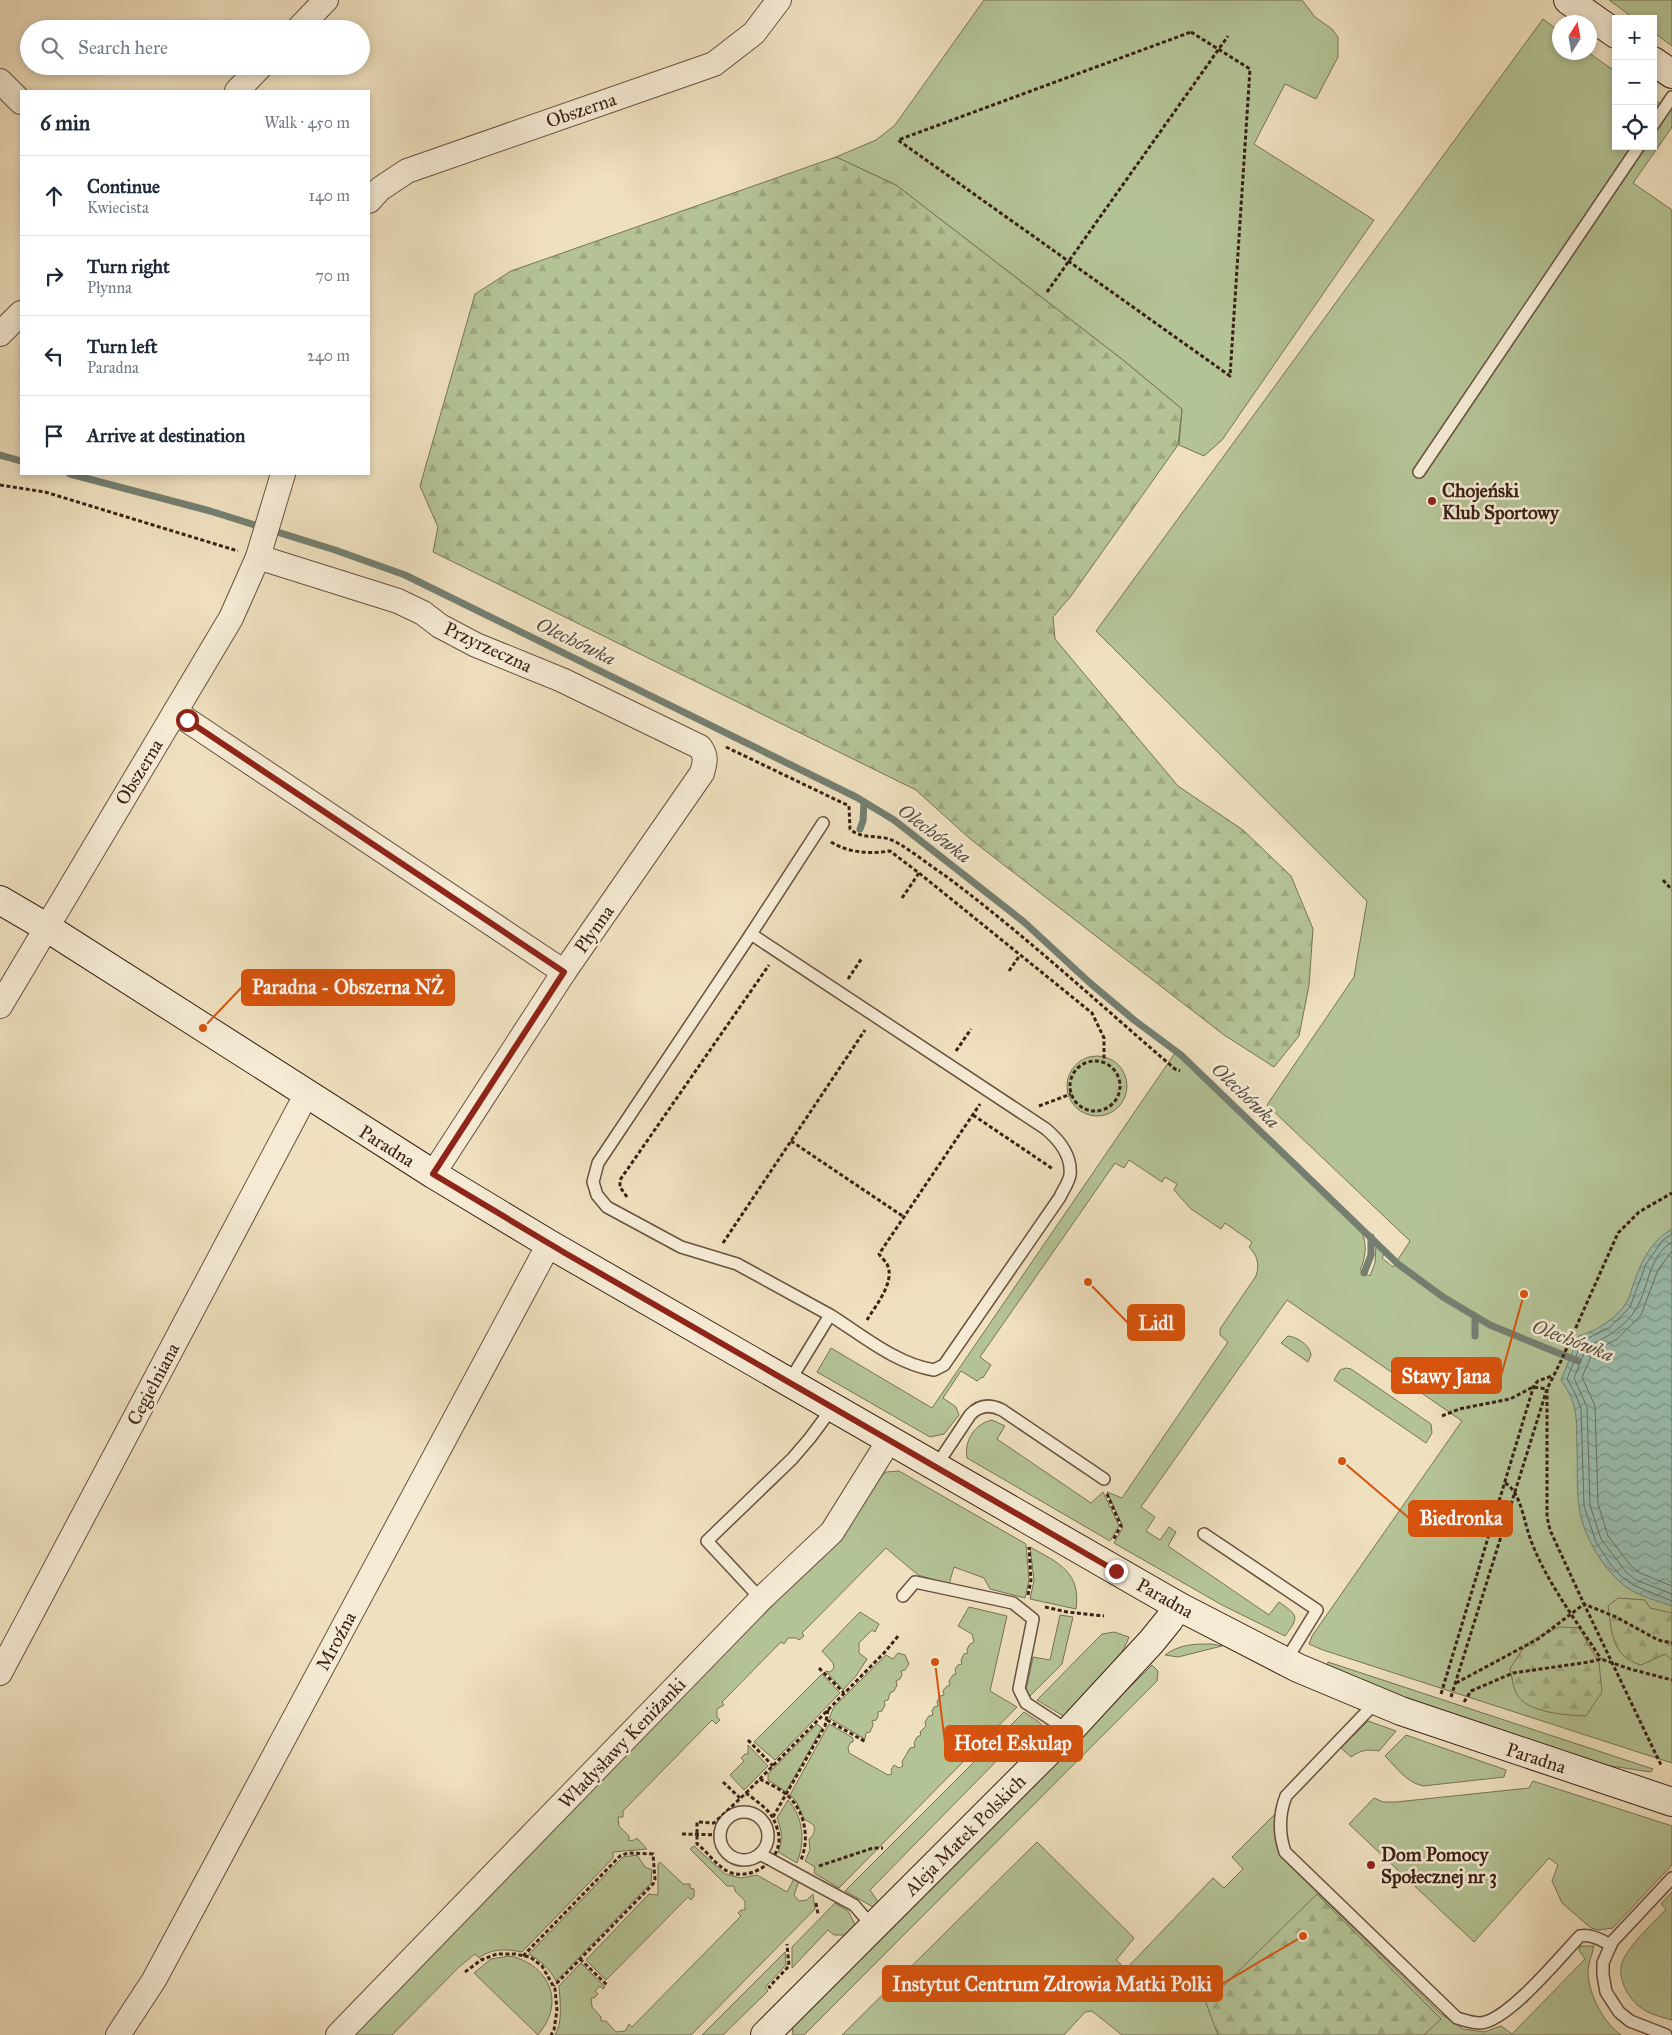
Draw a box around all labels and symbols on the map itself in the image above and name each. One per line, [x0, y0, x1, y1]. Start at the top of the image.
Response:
north arrow [1552, 15, 1597, 60]
street label: Obszerna [543, 87, 620, 133]
place label: Chojeński Klub Sportowy [1442, 479, 1560, 525]
marker: Chojeński Klub Sportowy [1426, 495, 1438, 507]
water label: Olechówka [532, 612, 620, 670]
street label: Przyrzeczna [440, 617, 537, 678]
route start [176, 709, 199, 732]
street label: Obszerna [110, 734, 168, 809]
water label: Olechówka [894, 798, 976, 868]
street label: Płynna [569, 900, 619, 957]
callout: Paradna - Obszerna NŻ [242, 970, 454, 1005]
text: Paradna - Obszerna NŻ [252, 973, 444, 999]
water label: Olechówka [1207, 1057, 1285, 1133]
street label: Paradna [355, 1120, 420, 1173]
callout: Lidl [1128, 1305, 1184, 1340]
text: Lidl [1138, 1311, 1174, 1335]
water label: Olechówka [1529, 1314, 1617, 1366]
street label: Cegielniana [122, 1338, 186, 1429]
callout: Stawy Jana [1392, 1358, 1501, 1393]
text: Stawy Jana [1401, 1364, 1491, 1390]
callout: Biedronka [1409, 1501, 1512, 1536]
text: Biedronka [1419, 1506, 1503, 1530]
route end [1105, 1560, 1128, 1583]
street label: Paradna [1133, 1573, 1198, 1623]
street label: Mroźna [311, 1607, 361, 1674]
street label: Władysławy Keniżanki [554, 1673, 690, 1813]
callout: Hotel Eskulap [945, 1726, 1082, 1761]
text: Hotel Eskulap [954, 1731, 1072, 1756]
street label: Paradna [1503, 1738, 1570, 1779]
street label: Aleja Matek Polskich [899, 1769, 1031, 1901]
place label: Dom Pomocy Społecznej nr 3 [1381, 1843, 1497, 1889]
marker: Dom Pomocy Społecznej nr 3 [1365, 1859, 1377, 1871]
callout: Instytut Centrum Zdrowia Matki Polki [883, 1966, 1222, 2001]
text: Instytut Centrum Zdrowia Matki Polki [892, 1972, 1212, 1997]

